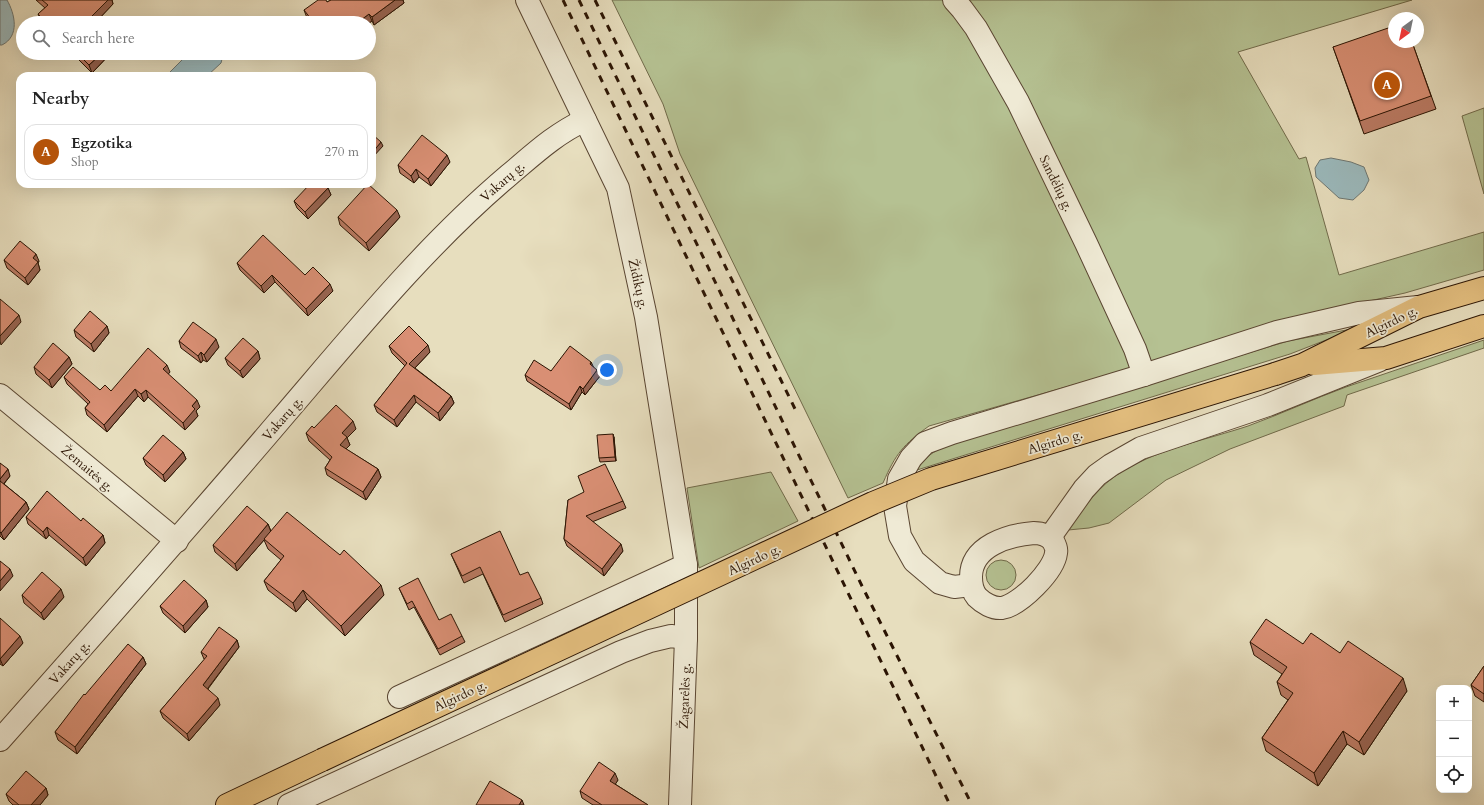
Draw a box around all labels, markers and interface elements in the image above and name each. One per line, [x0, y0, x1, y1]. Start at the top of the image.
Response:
north arrow [1388, 12, 1424, 48]
search box [16, 16, 376, 60]
icon: search [30, 27, 52, 49]
text: Search here [62, 28, 135, 48]
pin: A [1374, 70, 1400, 100]
text: Nearby [32, 87, 89, 110]
text: Egzotika [71, 133, 133, 153]
text: A [41, 143, 51, 161]
text: 270 m [325, 143, 359, 161]
street label: Sandėlių g. [1035, 152, 1077, 215]
text: Shop [71, 153, 99, 171]
street label: Vakarų g. [476, 157, 529, 206]
street label: Židikų g. [623, 257, 653, 311]
street label: Algirdo g. [1362, 301, 1421, 342]
your location [597, 360, 617, 380]
street label: Vakarų g. [258, 392, 307, 445]
street label: Algirdo g. [1026, 425, 1085, 459]
street label: Žemaitės g. [57, 441, 118, 496]
street label: Algirdo g. [725, 540, 784, 580]
street label: Vakarų g. [45, 637, 94, 689]
street label: Žagarėlės g. [675, 663, 695, 729]
street label: Algirdo g. [431, 676, 490, 716]
map controls [1436, 685, 1472, 793]
button: + [1436, 685, 1472, 721]
button: − [1436, 721, 1472, 757]
button: locate [1436, 757, 1472, 793]

